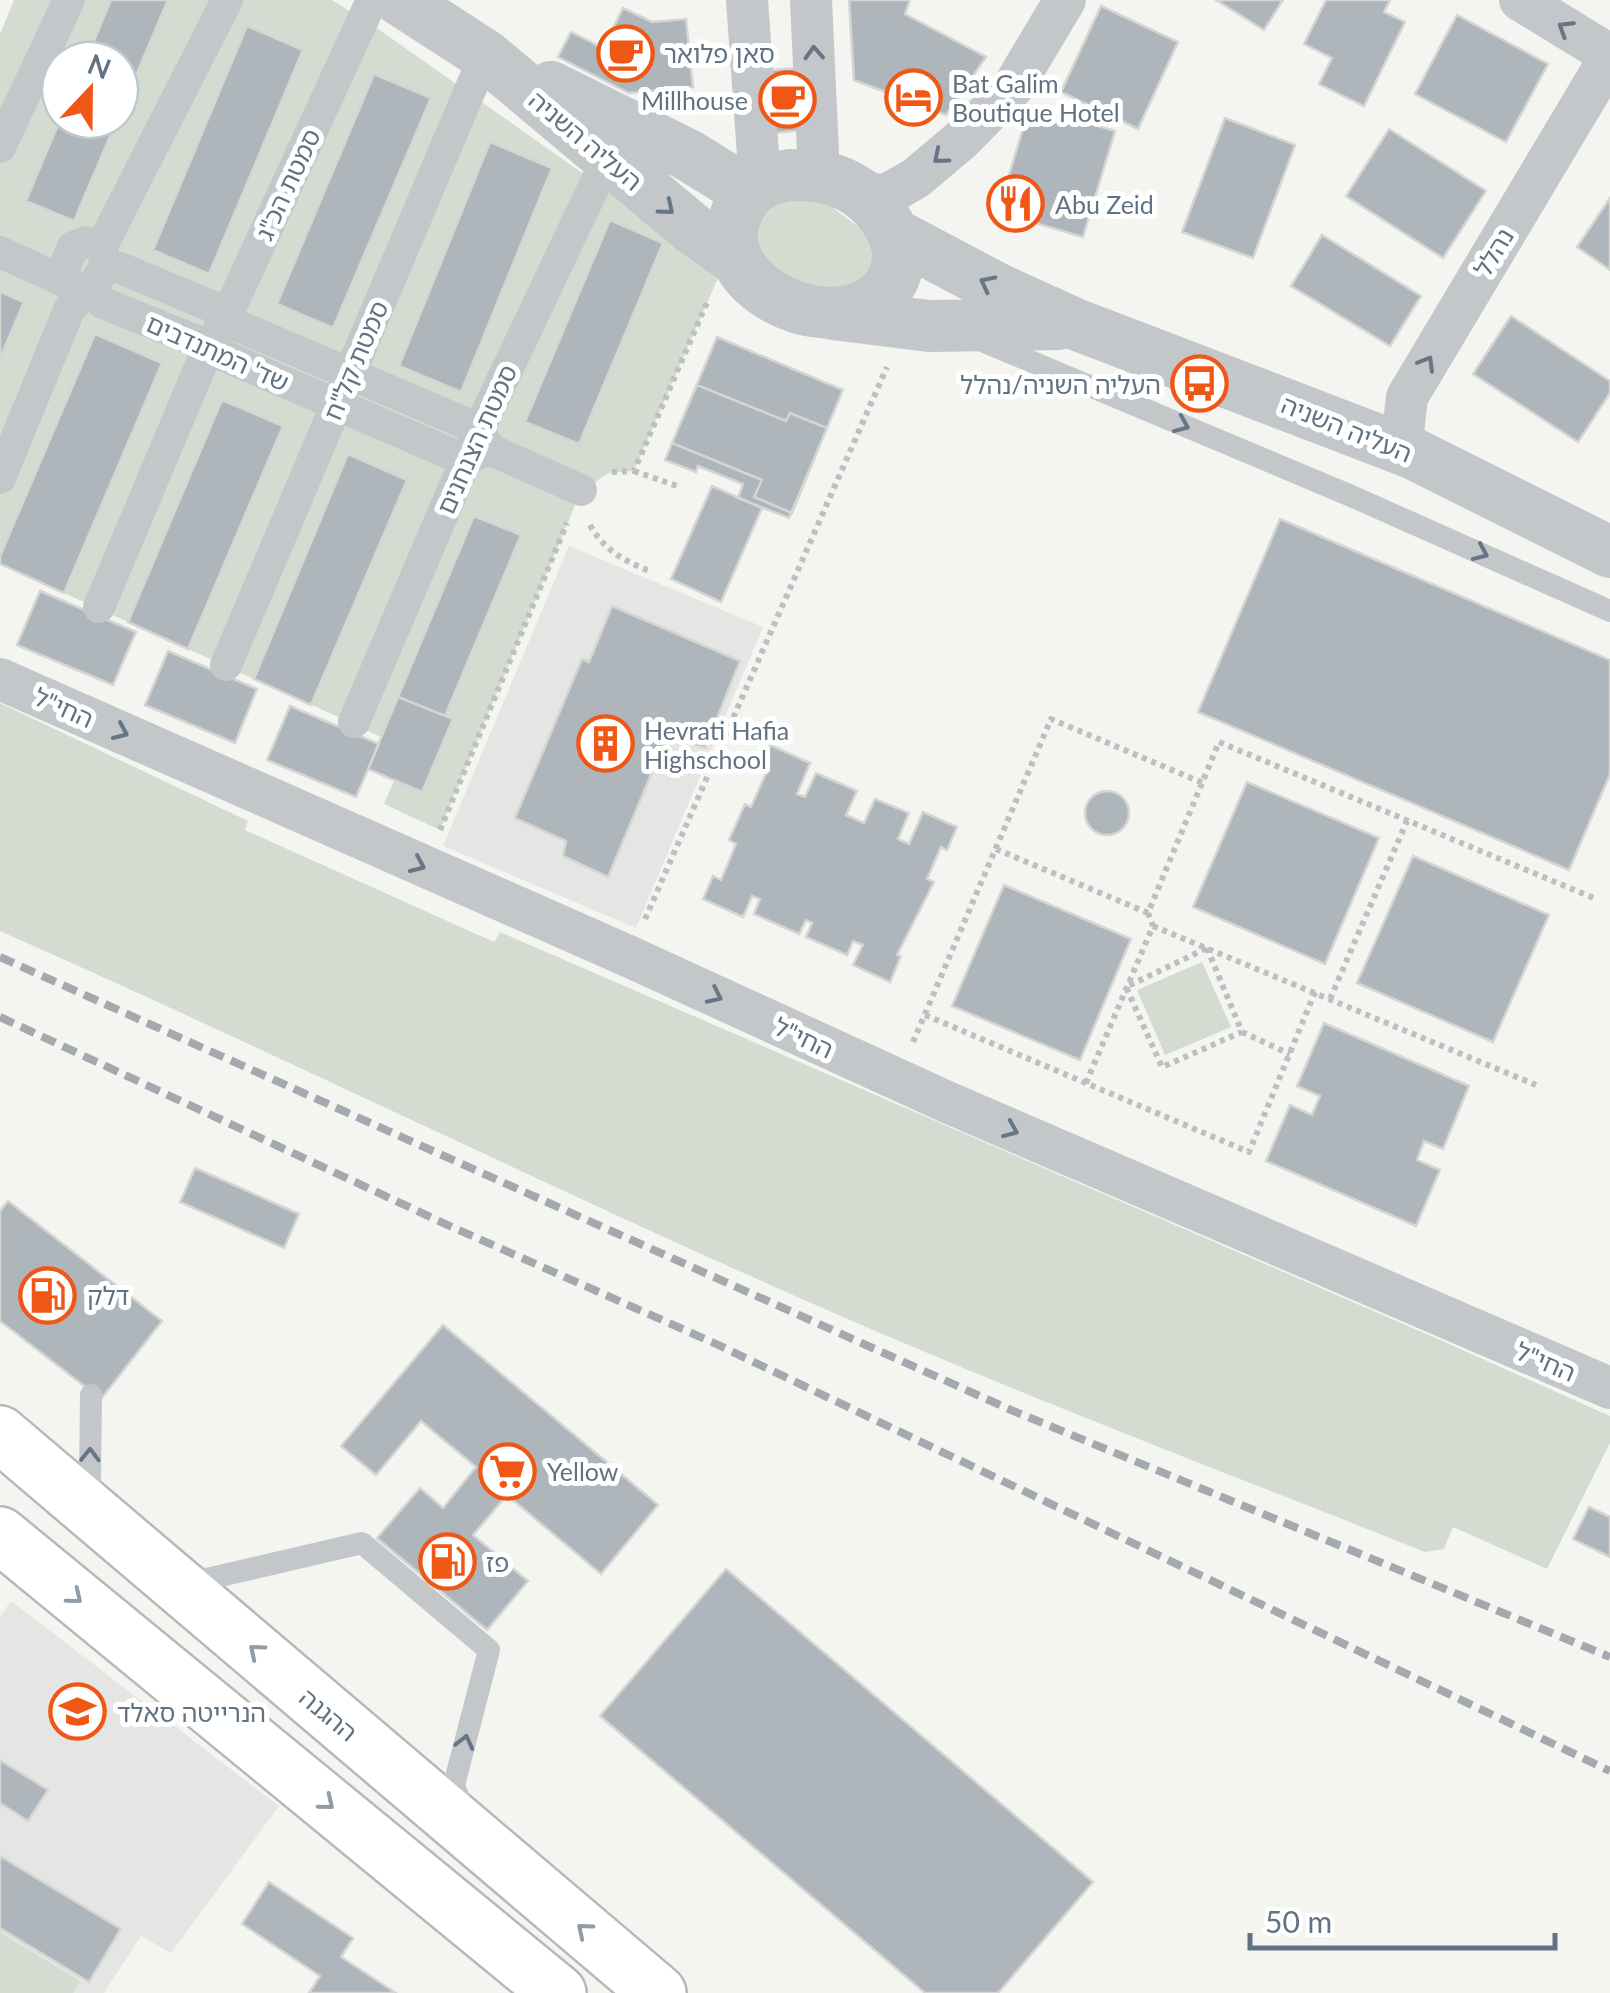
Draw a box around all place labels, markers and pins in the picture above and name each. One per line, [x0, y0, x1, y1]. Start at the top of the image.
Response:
cafe icon: סאן פלואר [595, 23, 655, 83]
place label: סאן פלואר [664, 38, 775, 68]
hotel icon: Bat Galim Boutique Hotel [883, 67, 943, 127]
place label: Bat Galim Boutique Hotel [952, 68, 1120, 127]
cafe icon: Millhouse [757, 70, 817, 130]
place label: Millhouse [641, 85, 748, 115]
restaurant icon: Abu Zeid [986, 174, 1046, 234]
place label: Abu Zeid [1055, 189, 1154, 219]
bus stop icon: העליה השניה/נהלל [1170, 354, 1230, 414]
place label: העליה השניה/נהלל [960, 369, 1161, 399]
building icon: Hevrati Hafia Highschool [575, 714, 635, 774]
place label: Hevrati Hafia Highschool [644, 715, 789, 774]
fuel station icon: דלק [18, 1265, 78, 1325]
place label: דלק [87, 1280, 129, 1310]
supermarket icon: Yellow [478, 1441, 538, 1501]
place label: Yellow [547, 1456, 619, 1486]
fuel station icon: פז [417, 1532, 477, 1592]
place label: פז [486, 1547, 509, 1577]
school or university icon: הנרייטה סאלד [48, 1682, 108, 1742]
place label: הנרייטה סאלד [117, 1697, 266, 1727]

